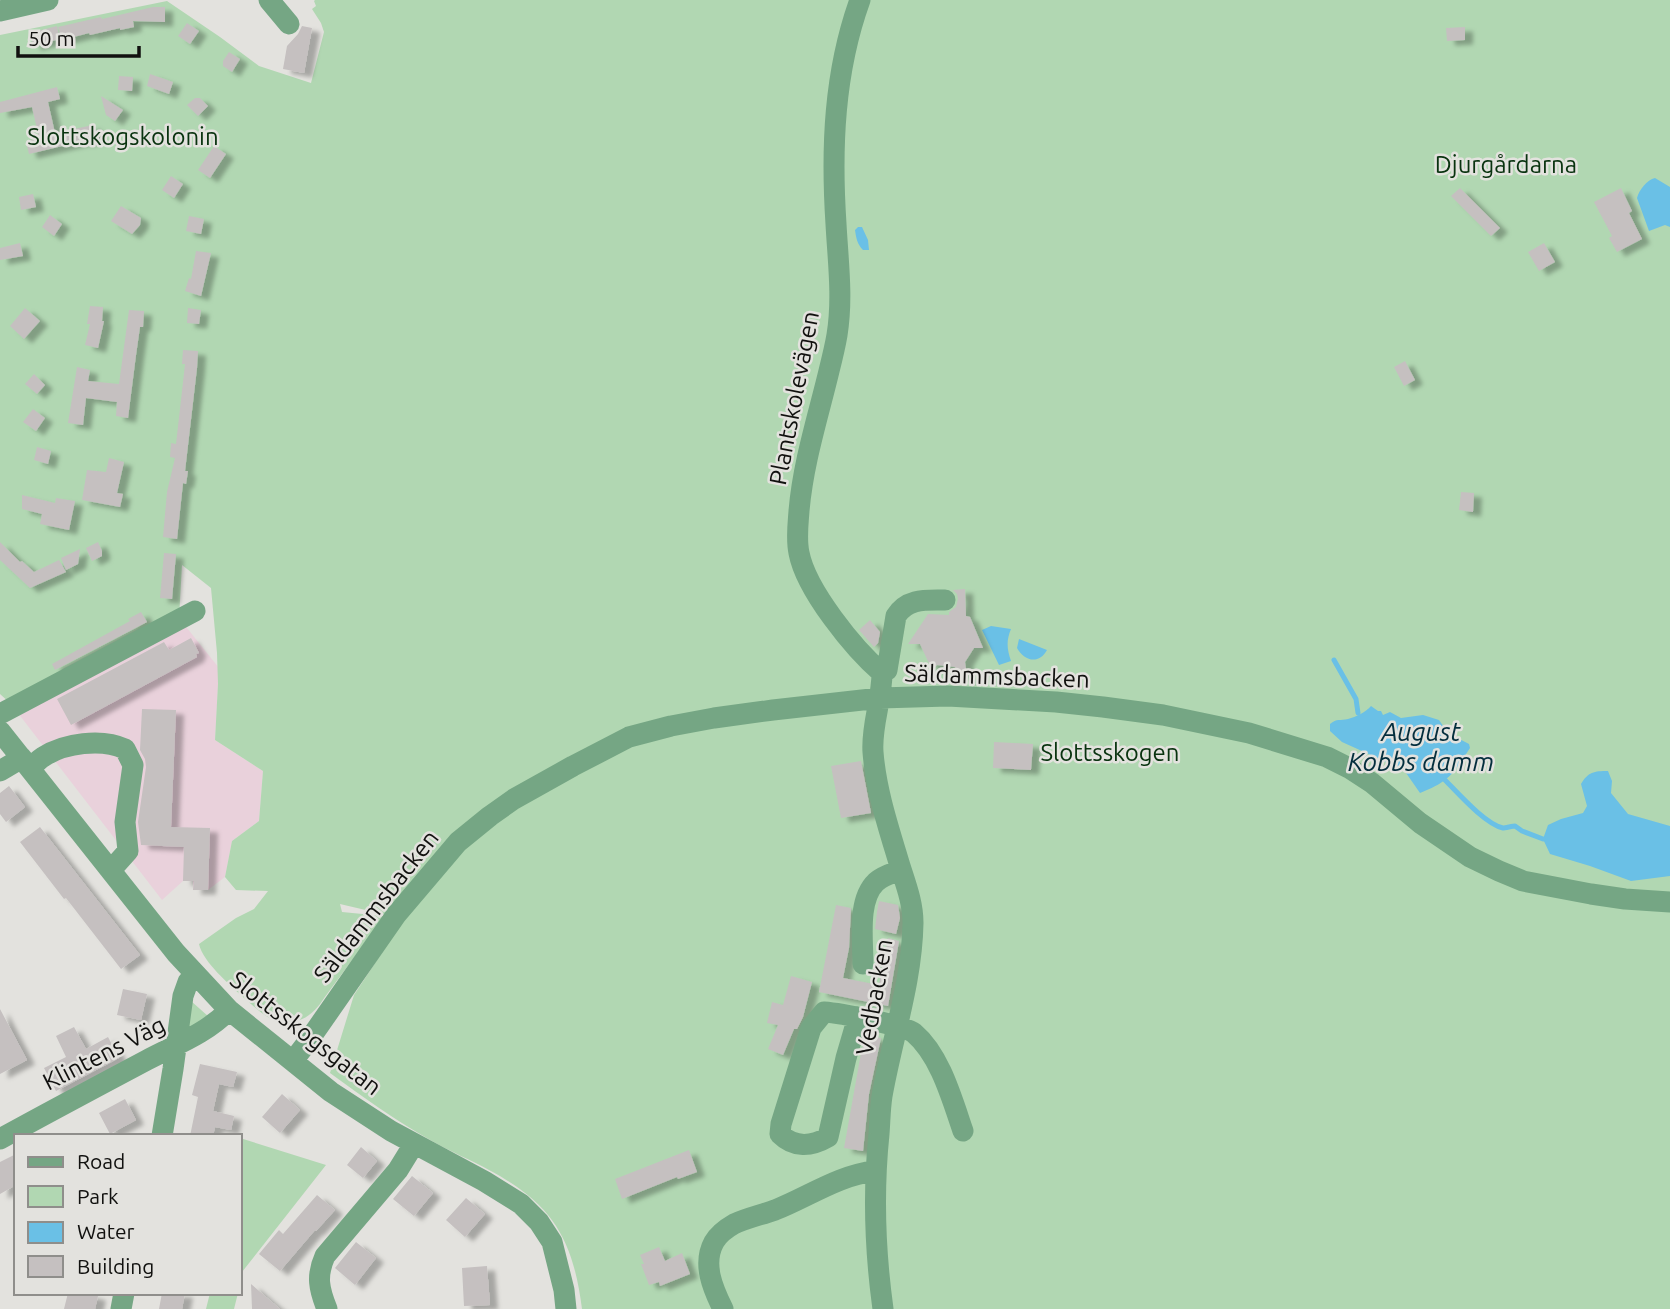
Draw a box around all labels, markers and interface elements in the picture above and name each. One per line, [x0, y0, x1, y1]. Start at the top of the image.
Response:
scale bar [18, 14, 138, 58]
text: 50 m [28, 26, 75, 50]
park label: Slottskogskolonin [27, 123, 219, 150]
park label: Djurgårdarna [1435, 151, 1577, 178]
street label: Plantskolevägen [764, 309, 824, 487]
street label: Säldammsbacken [904, 659, 1090, 693]
water label: August Kobbs damm [1348, 717, 1494, 776]
park label: Slottsskogen [1040, 739, 1180, 766]
street label: Säldammsbacken [308, 825, 444, 987]
street label: Vedbacken [850, 937, 898, 1057]
street label: Slottsskogsgatan [225, 966, 387, 1100]
street label: Klintens Väg [38, 1011, 170, 1095]
legend [14, 1134, 242, 1295]
text: Road [77, 1149, 125, 1173]
text: Park [77, 1184, 119, 1208]
text: Water [77, 1219, 135, 1243]
text: Building [77, 1254, 154, 1278]

